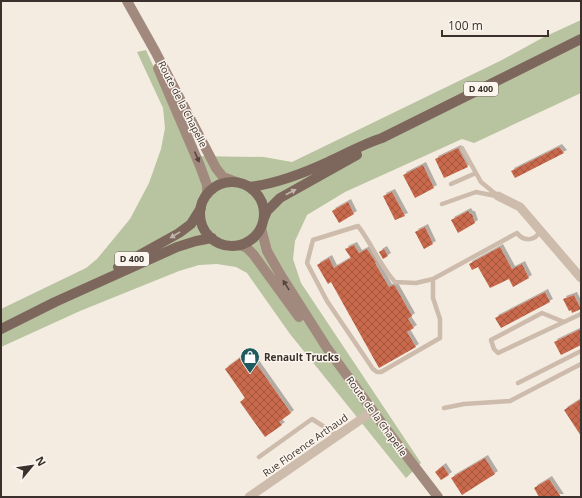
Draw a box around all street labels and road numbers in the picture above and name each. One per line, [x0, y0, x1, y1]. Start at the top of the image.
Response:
street label: Route de la Chapelle [155, 58, 211, 150]
road number: D 400 [464, 82, 498, 96]
road number: D 400 [115, 252, 149, 266]
street label: Route de la Chapelle [343, 373, 411, 459]
street label: Rue Florence Arthaud [260, 410, 350, 480]

